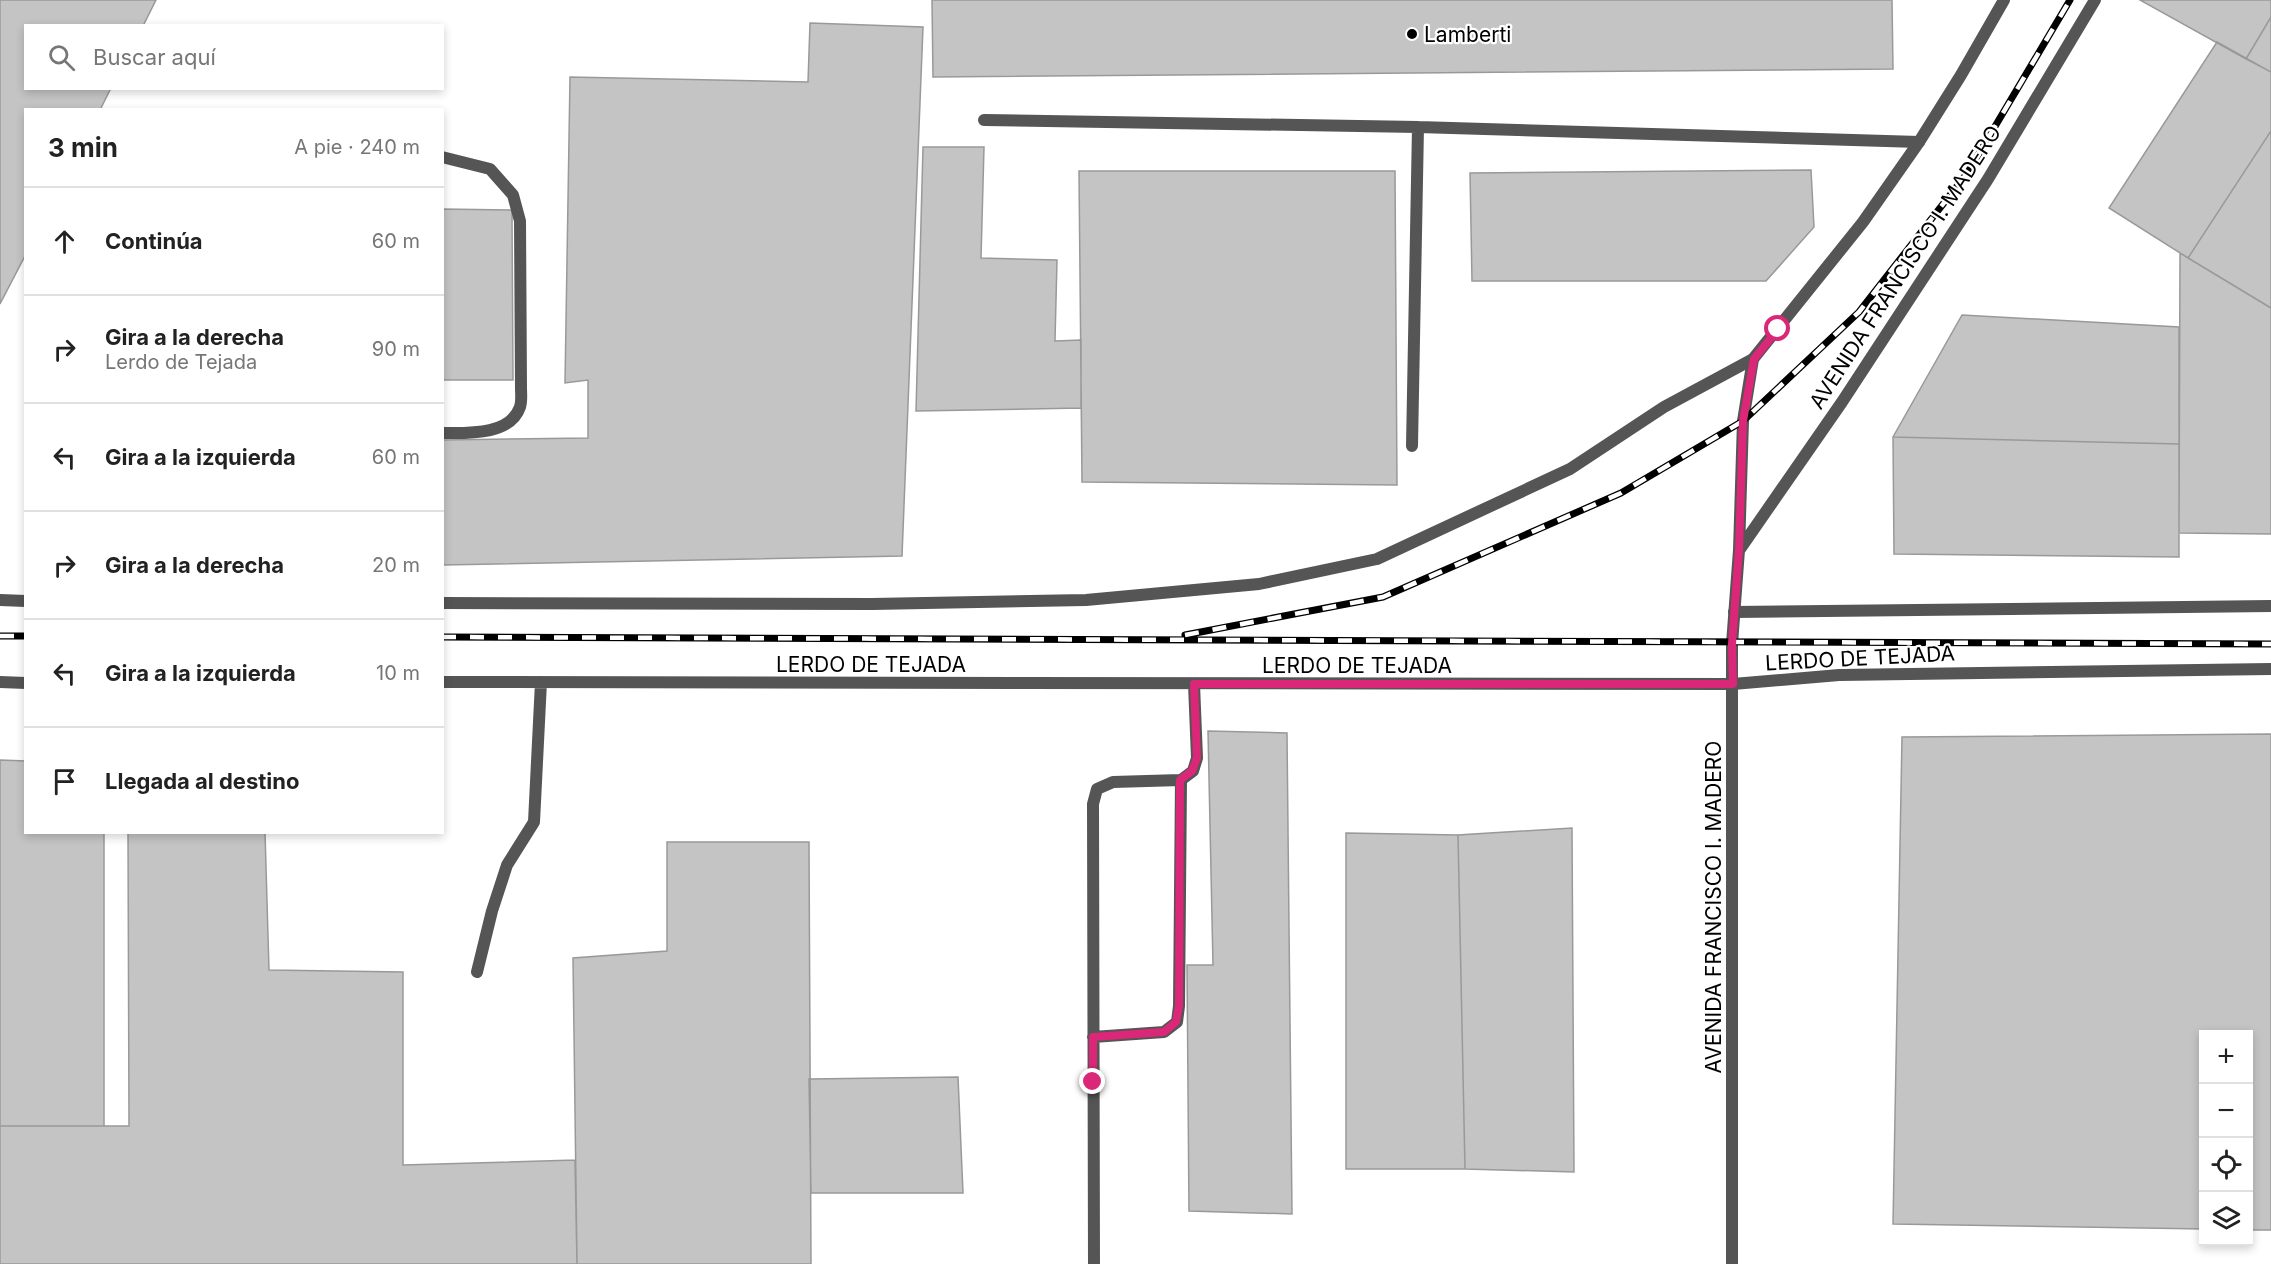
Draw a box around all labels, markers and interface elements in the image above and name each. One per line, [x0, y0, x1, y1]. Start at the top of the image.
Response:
place label: Lamberti [1424, 22, 1511, 47]
search box [24, 24, 444, 90]
marker: Lamberti [1405, 27, 1419, 41]
icon: search [45, 41, 78, 74]
text: Buscar aquí [93, 44, 216, 70]
street label: AVENIDA FRANCISCO I. MADERO [1804, 121, 2006, 413]
text: 3 min [48, 132, 118, 163]
text: A pie · 240 m [294, 135, 420, 159]
icon: ahead [48, 225, 81, 258]
text: Continúa [105, 228, 203, 254]
text: 60 m [372, 229, 420, 253]
route start [1764, 315, 1790, 341]
text: Gira a la derecha [105, 324, 284, 350]
icon: right [48, 333, 81, 366]
text: 90 m [372, 337, 420, 361]
text: Lerdo de Tejada [105, 350, 257, 374]
icon: left [48, 441, 81, 474]
text: Gira a la izquierda [105, 444, 296, 470]
text: 60 m [372, 445, 420, 469]
icon: right [48, 549, 81, 582]
text: Gira a la derecha [105, 552, 284, 578]
text: 20 m [372, 553, 420, 577]
street label: LERDO DE TEJADA [1764, 641, 1956, 675]
street label: LERDO DE TEJADA [776, 652, 966, 677]
street label: LERDO DE TEJADA [1262, 653, 1452, 678]
icon: left [48, 657, 81, 690]
text: Gira a la izquierda [105, 660, 296, 686]
text: 10 m [376, 661, 420, 685]
street label: AVENIDA FRANCISCO I. MADERO [1701, 741, 1726, 1073]
icon: arrive [48, 765, 81, 798]
text: Llegada al destino [105, 768, 299, 794]
map controls [2199, 1030, 2253, 1246]
button: + [2199, 1030, 2253, 1084]
route end [1079, 1068, 1105, 1094]
button: − [2199, 1084, 2253, 1138]
button: locate [2199, 1138, 2253, 1192]
button: layers [2199, 1192, 2253, 1246]

